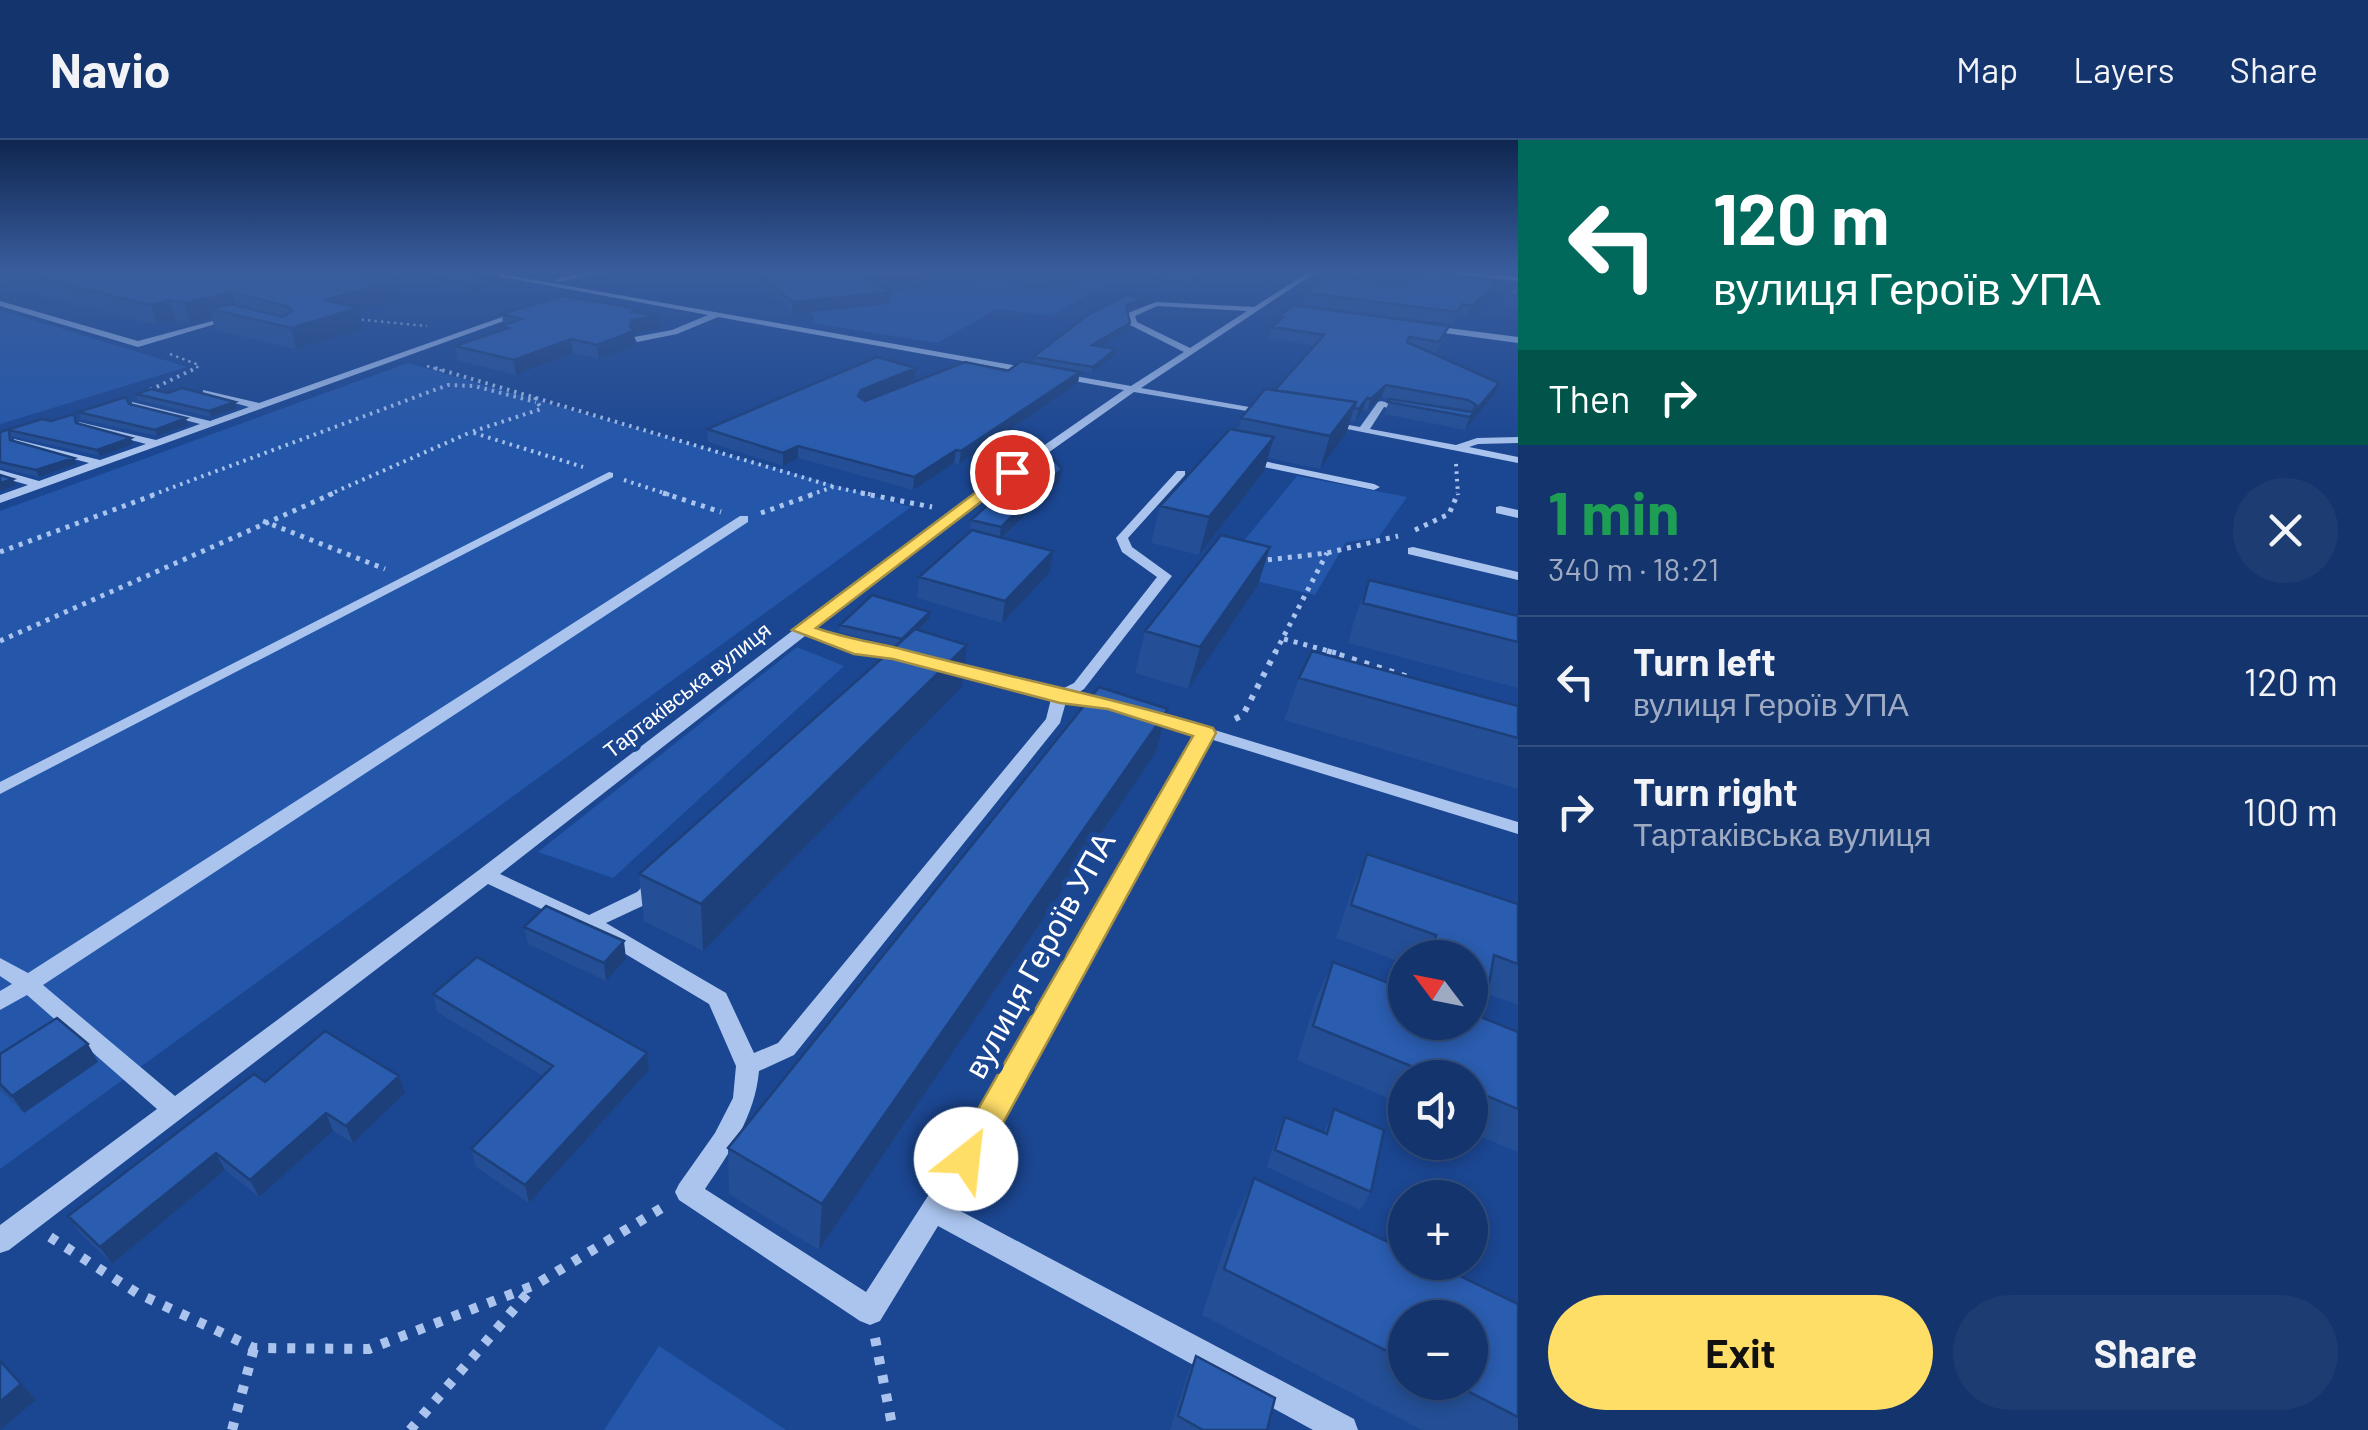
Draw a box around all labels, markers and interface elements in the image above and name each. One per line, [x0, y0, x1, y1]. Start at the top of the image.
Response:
text: Navio [50, 40, 171, 98]
text: Map [1956, 48, 2018, 90]
text: Layers [2073, 48, 2175, 90]
text: Share [2230, 48, 2318, 90]
text: 120 m [1713, 175, 1889, 259]
icon: left [1548, 180, 1678, 310]
text: вулиця Героїв УПА [1713, 260, 2101, 314]
icon: right [1651, 370, 1706, 425]
text: Then [1548, 375, 1631, 421]
pin [970, 430, 1055, 515]
icon: arrive [985, 445, 1040, 500]
text: 1 min [1548, 475, 1679, 547]
button: close [2233, 478, 2338, 583]
text: 340 m · 18:21 [1548, 549, 1719, 587]
street label: Тартаківська вулиця [598, 616, 776, 763]
text: Turn left [1633, 638, 1776, 684]
icon: left [1548, 654, 1603, 709]
text: 120 m [2244, 658, 2338, 704]
text: вулиця Героїв УПА [1633, 684, 1909, 722]
text: Turn right [1633, 768, 1798, 814]
icon: right [1548, 784, 1603, 839]
text: 100 m [2243, 788, 2338, 834]
text: Тартаківська вулиця [1633, 814, 1931, 852]
street label: вулиця Героїв УПА [955, 824, 1123, 1084]
north arrow [1388, 940, 1488, 1040]
map controls [1388, 940, 1488, 1400]
button: sound [1388, 1060, 1488, 1160]
position arrow [914, 1107, 1018, 1211]
button: + [1388, 1180, 1488, 1280]
button: Exit [1548, 1295, 1933, 1410]
button: Share [1953, 1295, 2338, 1410]
button: − [1388, 1300, 1488, 1400]

